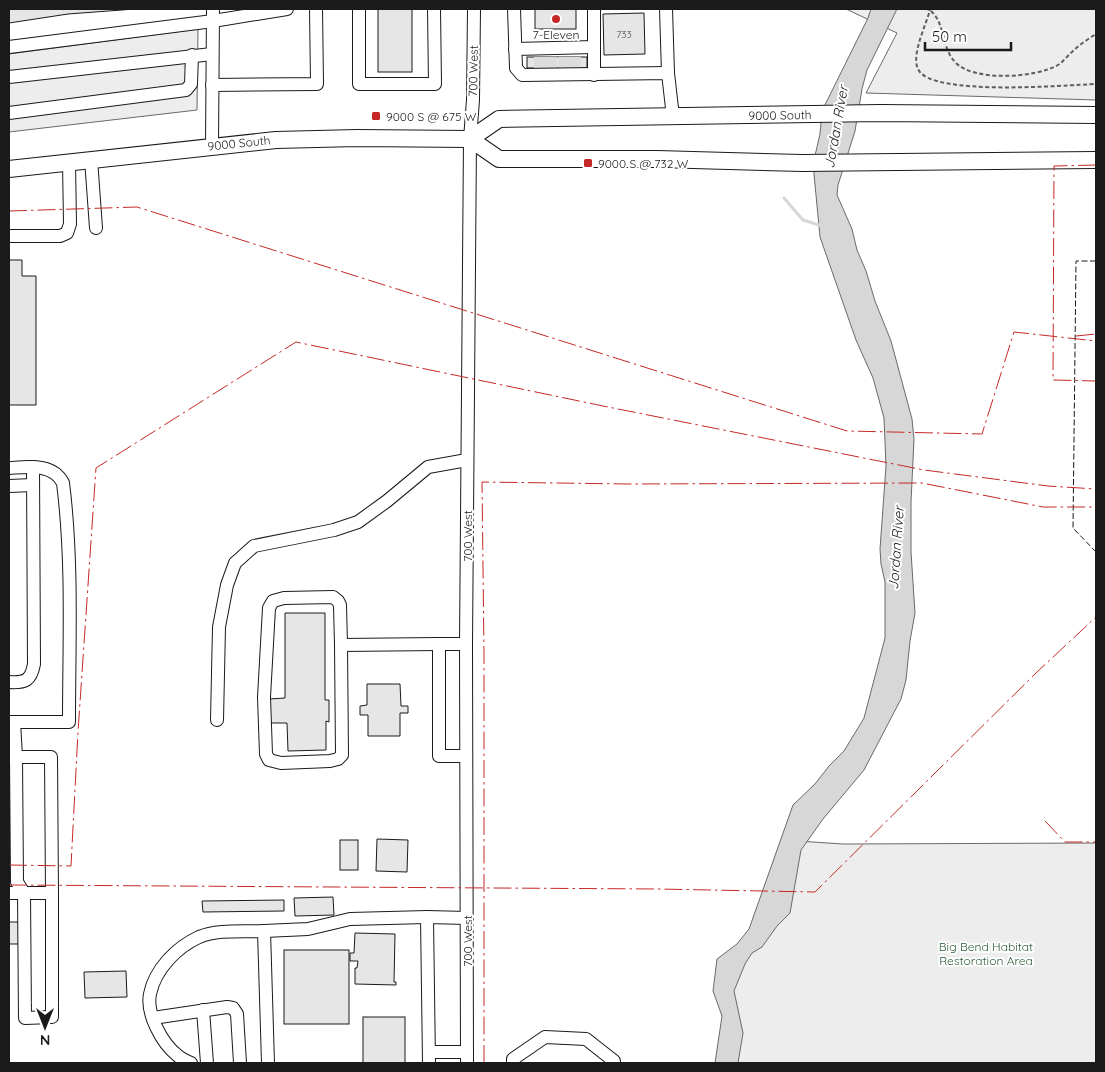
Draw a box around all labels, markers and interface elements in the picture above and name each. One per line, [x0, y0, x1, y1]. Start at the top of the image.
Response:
marker: 7-Eleven [550, 13, 562, 25]
scale bar [925, 20, 1011, 52]
place label: 7-Eleven [532, 27, 580, 42]
text: 50 m [932, 27, 967, 46]
house number: 733 [616, 28, 632, 41]
street label: 700 West [465, 45, 481, 97]
water label: Jordan River [820, 83, 852, 170]
street label: 9000 South [748, 107, 812, 123]
place label: 9000 S @ 675 W [386, 109, 477, 124]
marker: 9000 S @ 675 W [370, 110, 382, 122]
street label: 9000 South [207, 132, 271, 154]
place label: 9000 S @ 732 W [598, 156, 689, 171]
marker: 9000 S @ 732 W [582, 157, 594, 169]
water label: Jordan River [884, 504, 908, 590]
street label: 700 West [460, 510, 475, 562]
street label: 700 West [460, 915, 475, 967]
park label: Big Bend Habitat Restoration Area [939, 939, 1033, 968]
north arrow [20, 1002, 70, 1052]
text: N [40, 1031, 50, 1049]

